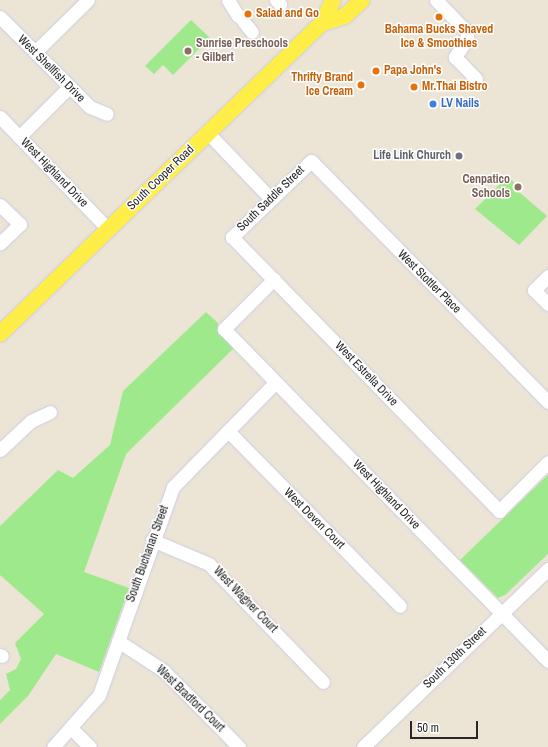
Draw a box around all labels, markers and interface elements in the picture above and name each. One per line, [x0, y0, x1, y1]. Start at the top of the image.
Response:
place label: Salad and Go [256, 7, 319, 21]
marker: Salad and Go [243, 9, 253, 19]
marker: Bahama Bucks Shaved Ice & Smoothies [434, 12, 444, 22]
place label: Bahama Bucks Shaved Ice & Smoothies [385, 23, 493, 51]
street label: West Shellfish Drive [14, 32, 88, 106]
place label: Sunrise Preschools - Gilbert [196, 37, 288, 65]
marker: Sunrise Preschools - Gilbert [183, 46, 193, 56]
place label: Papa John's [384, 64, 442, 78]
marker: Papa John's [371, 66, 381, 76]
place label: Thrifty Brand Ice Cream [291, 71, 353, 99]
marker: Thrifty Brand Ice Cream [356, 80, 366, 90]
place label: Mr.Thai Bistro [422, 80, 488, 94]
marker: Mr.Thai Bistro [409, 82, 419, 92]
place label: LV Nails [441, 97, 479, 111]
marker: LV Nails [428, 99, 438, 109]
street label: West Highland Drive [17, 135, 91, 211]
street label: South Cooper Road [125, 143, 197, 213]
place label: Life Link Church [373, 149, 451, 163]
marker: Life Link Church [454, 151, 464, 161]
street label: South Saddle Street [234, 163, 308, 235]
place label: Cenpatico Schools [462, 173, 510, 201]
marker: Cenpatico Schools [513, 182, 523, 192]
street label: West Stottler Place [394, 247, 464, 317]
street label: West Estrella Drive [332, 339, 400, 409]
street label: West Highland Drive [349, 457, 423, 533]
street label: West Devon Court [281, 486, 347, 552]
street label: South Buchanan Street [124, 504, 172, 604]
street label: West Wagner Court [210, 564, 280, 636]
street label: South 130th Street [420, 624, 490, 692]
street label: West Bradford Court [153, 663, 227, 735]
scale bar [412, 713, 480, 739]
text: 50 m [417, 720, 439, 736]

